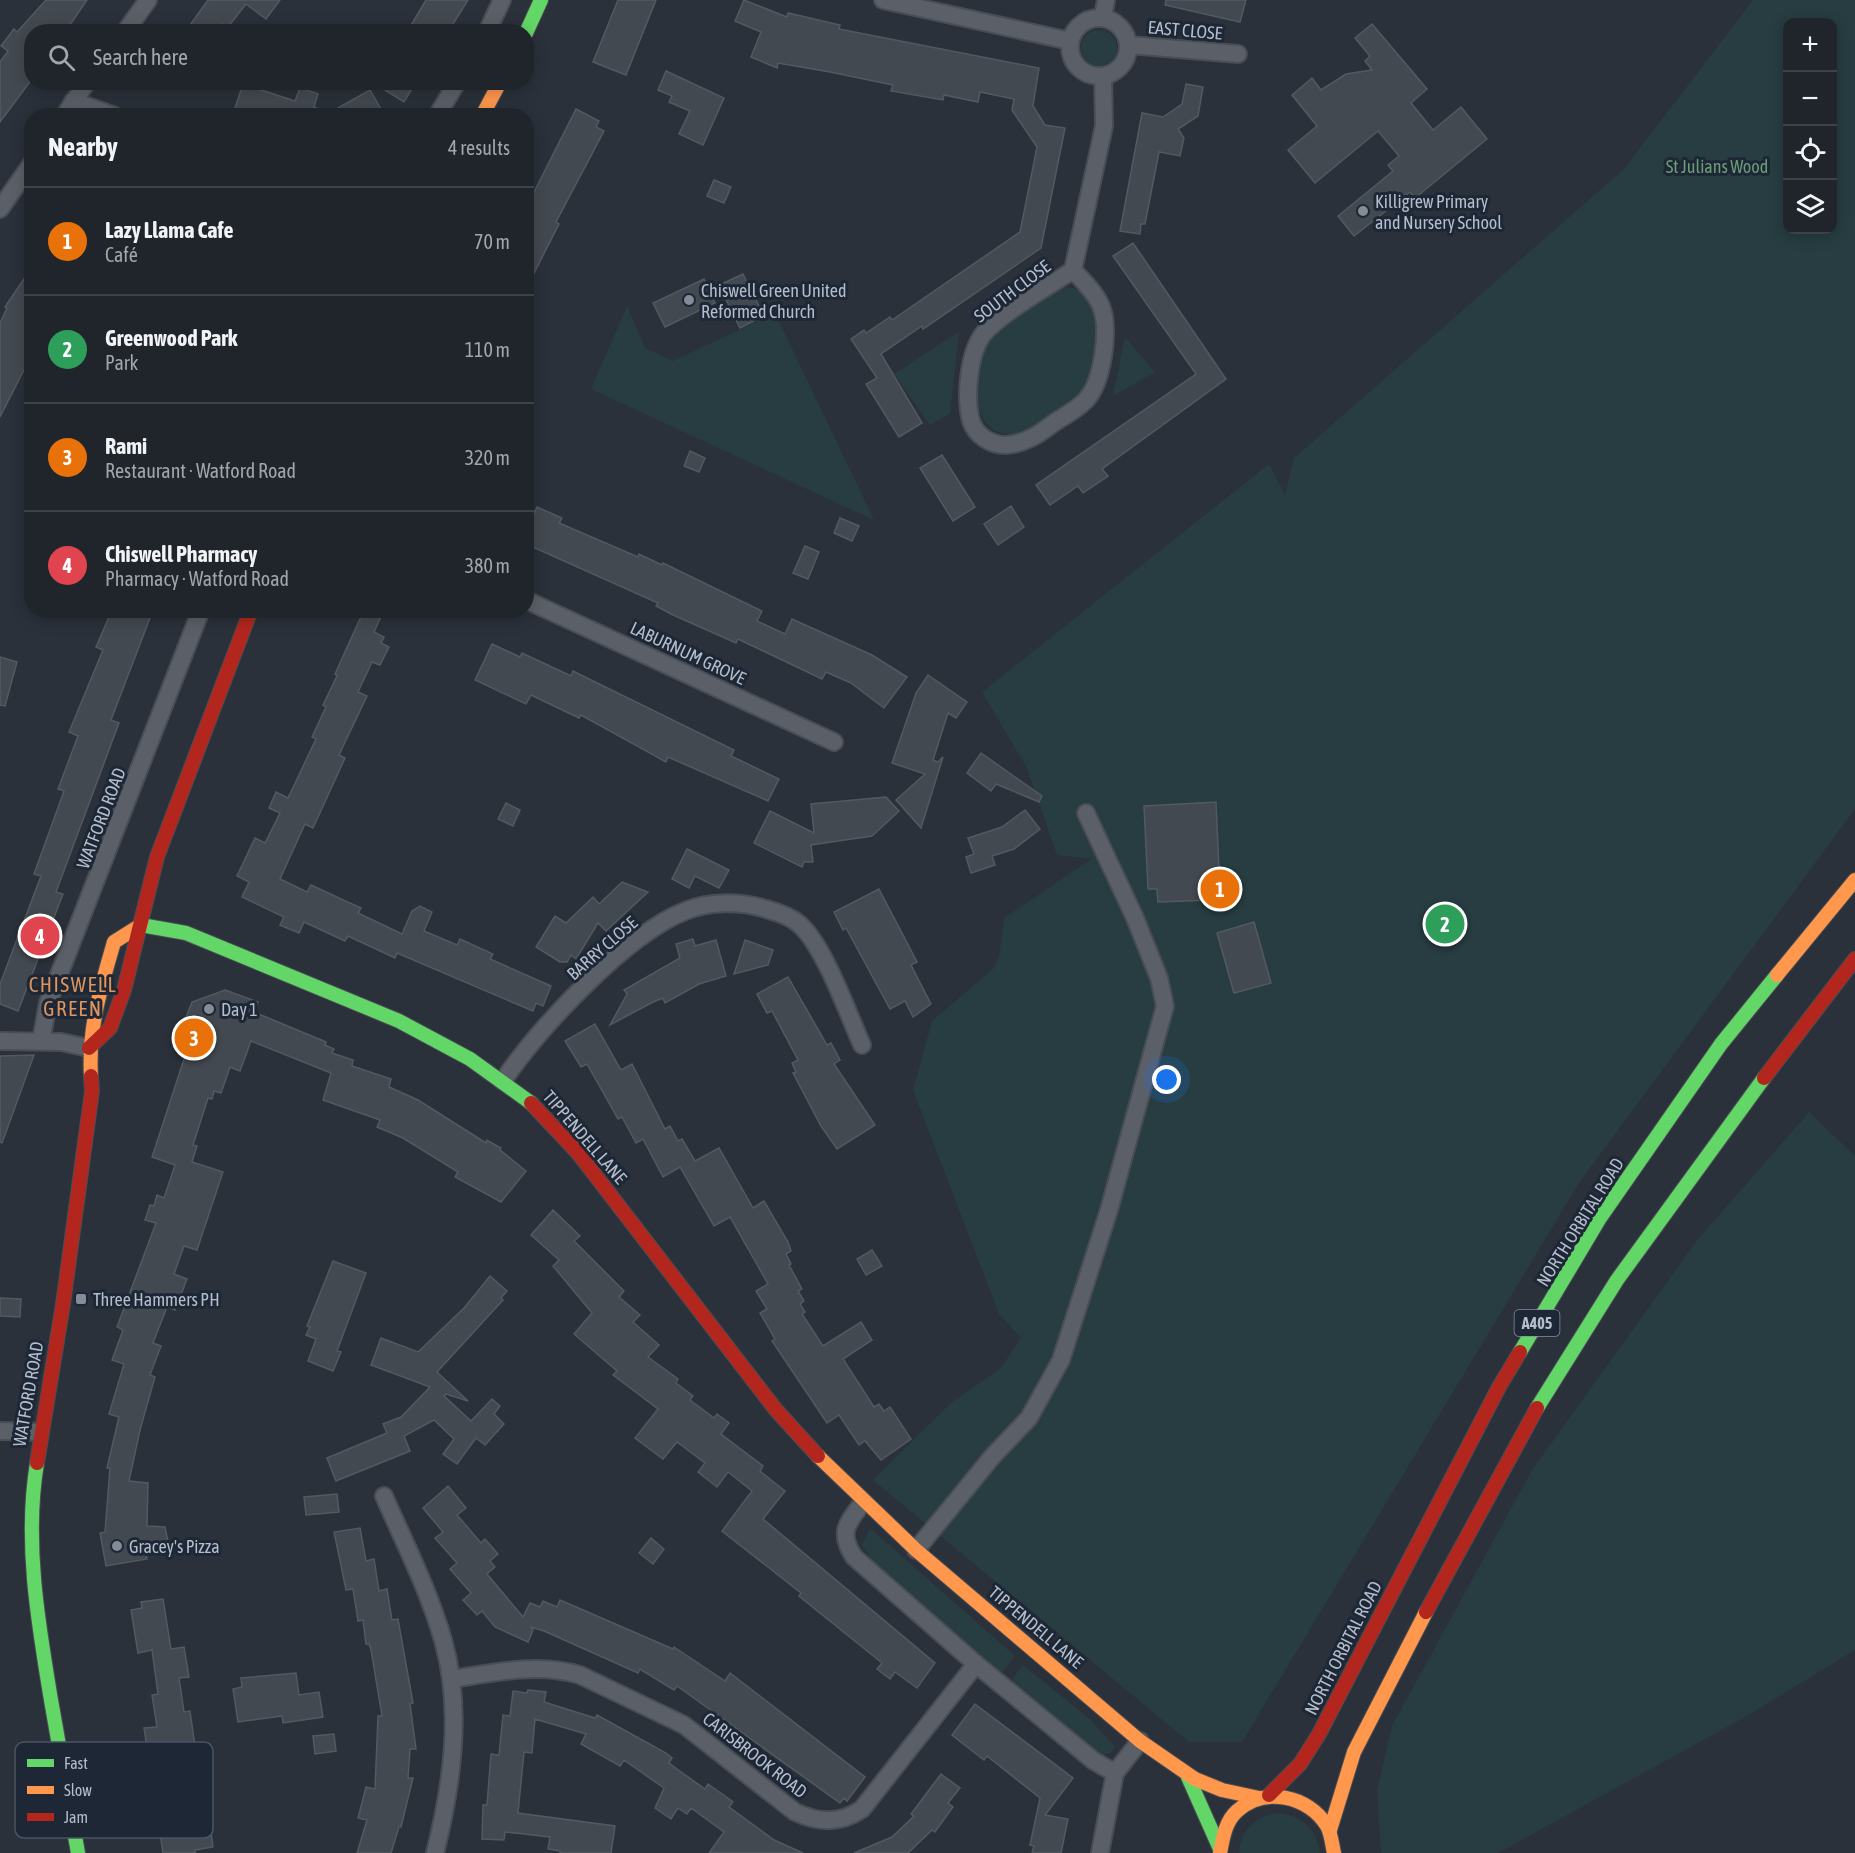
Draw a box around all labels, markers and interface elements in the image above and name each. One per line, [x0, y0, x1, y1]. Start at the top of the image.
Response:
street label: EAST CLOSE [1147, 16, 1224, 44]
map controls [1783, 18, 1837, 234]
button: + [1783, 18, 1837, 72]
search box [24, 24, 534, 90]
icon: search [45, 41, 78, 74]
text: Search here [93, 44, 188, 70]
button: − [1783, 72, 1837, 126]
button: locate [1783, 126, 1837, 180]
text: Nearby [48, 132, 118, 162]
text: 4 results [448, 136, 510, 159]
park label: St Julians Wood [1666, 156, 1768, 177]
button: layers [1783, 180, 1837, 234]
place label: Killigrew Primary and Nursery School [1375, 191, 1502, 233]
marker: Killigrew Primary and Nursery School [1356, 204, 1370, 218]
text: Lazy Llama Cafe [105, 217, 234, 243]
text: 1 [63, 230, 72, 253]
text: 70 m [474, 230, 510, 253]
text: Café [105, 243, 138, 266]
street label: SOUTH CLOSE [970, 255, 1055, 326]
place label: Chiswell Green United Reformed Church [701, 280, 846, 322]
marker: Chiswell Green United Reformed Church [682, 293, 696, 307]
text: Greenwood Park [105, 325, 237, 351]
text: 2 [63, 338, 72, 361]
text: 110 m [465, 338, 510, 361]
text: Park [105, 351, 138, 374]
text: Rami [105, 433, 147, 459]
text: 3 [63, 446, 72, 469]
text: 320 m [465, 446, 510, 469]
text: Restaurant · Watford Road [105, 459, 296, 482]
text: Chiswell Pharmacy [105, 541, 257, 567]
text: 4 [63, 554, 72, 577]
text: 380 m [465, 554, 510, 577]
text: Pharmacy · Watford Road [105, 567, 289, 590]
street label: LABURNUM GROVE [627, 617, 749, 689]
street label: WATFORD ROAD [72, 765, 130, 871]
pin: 1 [1200, 866, 1240, 912]
pin: 2 [1426, 902, 1464, 946]
street label: BARRY CLOSE [563, 912, 642, 984]
pin: 4 [20, 914, 60, 958]
district label: CHISWELL GREEN [29, 972, 117, 1020]
place label: Day 1 [221, 999, 258, 1020]
marker: Day 1 [202, 1002, 216, 1016]
pin: 3 [174, 1016, 214, 1060]
your location [1152, 1065, 1181, 1094]
street label: TIPPENDELL LANE [539, 1086, 631, 1188]
street label: NORTH ORBITAL ROAD [1532, 1154, 1628, 1290]
place label: Three Hammers PH [93, 1289, 220, 1310]
marker: Three Hammers PH [74, 1292, 88, 1306]
road number: A405 [1514, 1310, 1560, 1336]
street label: WATFORD ROAD [8, 1340, 48, 1448]
place label: Gracey's Pizza [129, 1536, 220, 1557]
marker: Gracey's Pizza [110, 1539, 124, 1553]
street label: NORTH ORBITAL ROAD [1300, 1578, 1386, 1718]
street label: TIPPENDELL LANE [985, 1581, 1088, 1673]
street label: CARISBROOK ROAD [699, 1708, 811, 1802]
legend [15, 1742, 213, 1838]
text: Fast [64, 1754, 88, 1772]
text: Slow [64, 1781, 92, 1799]
text: Jam [64, 1808, 88, 1826]

